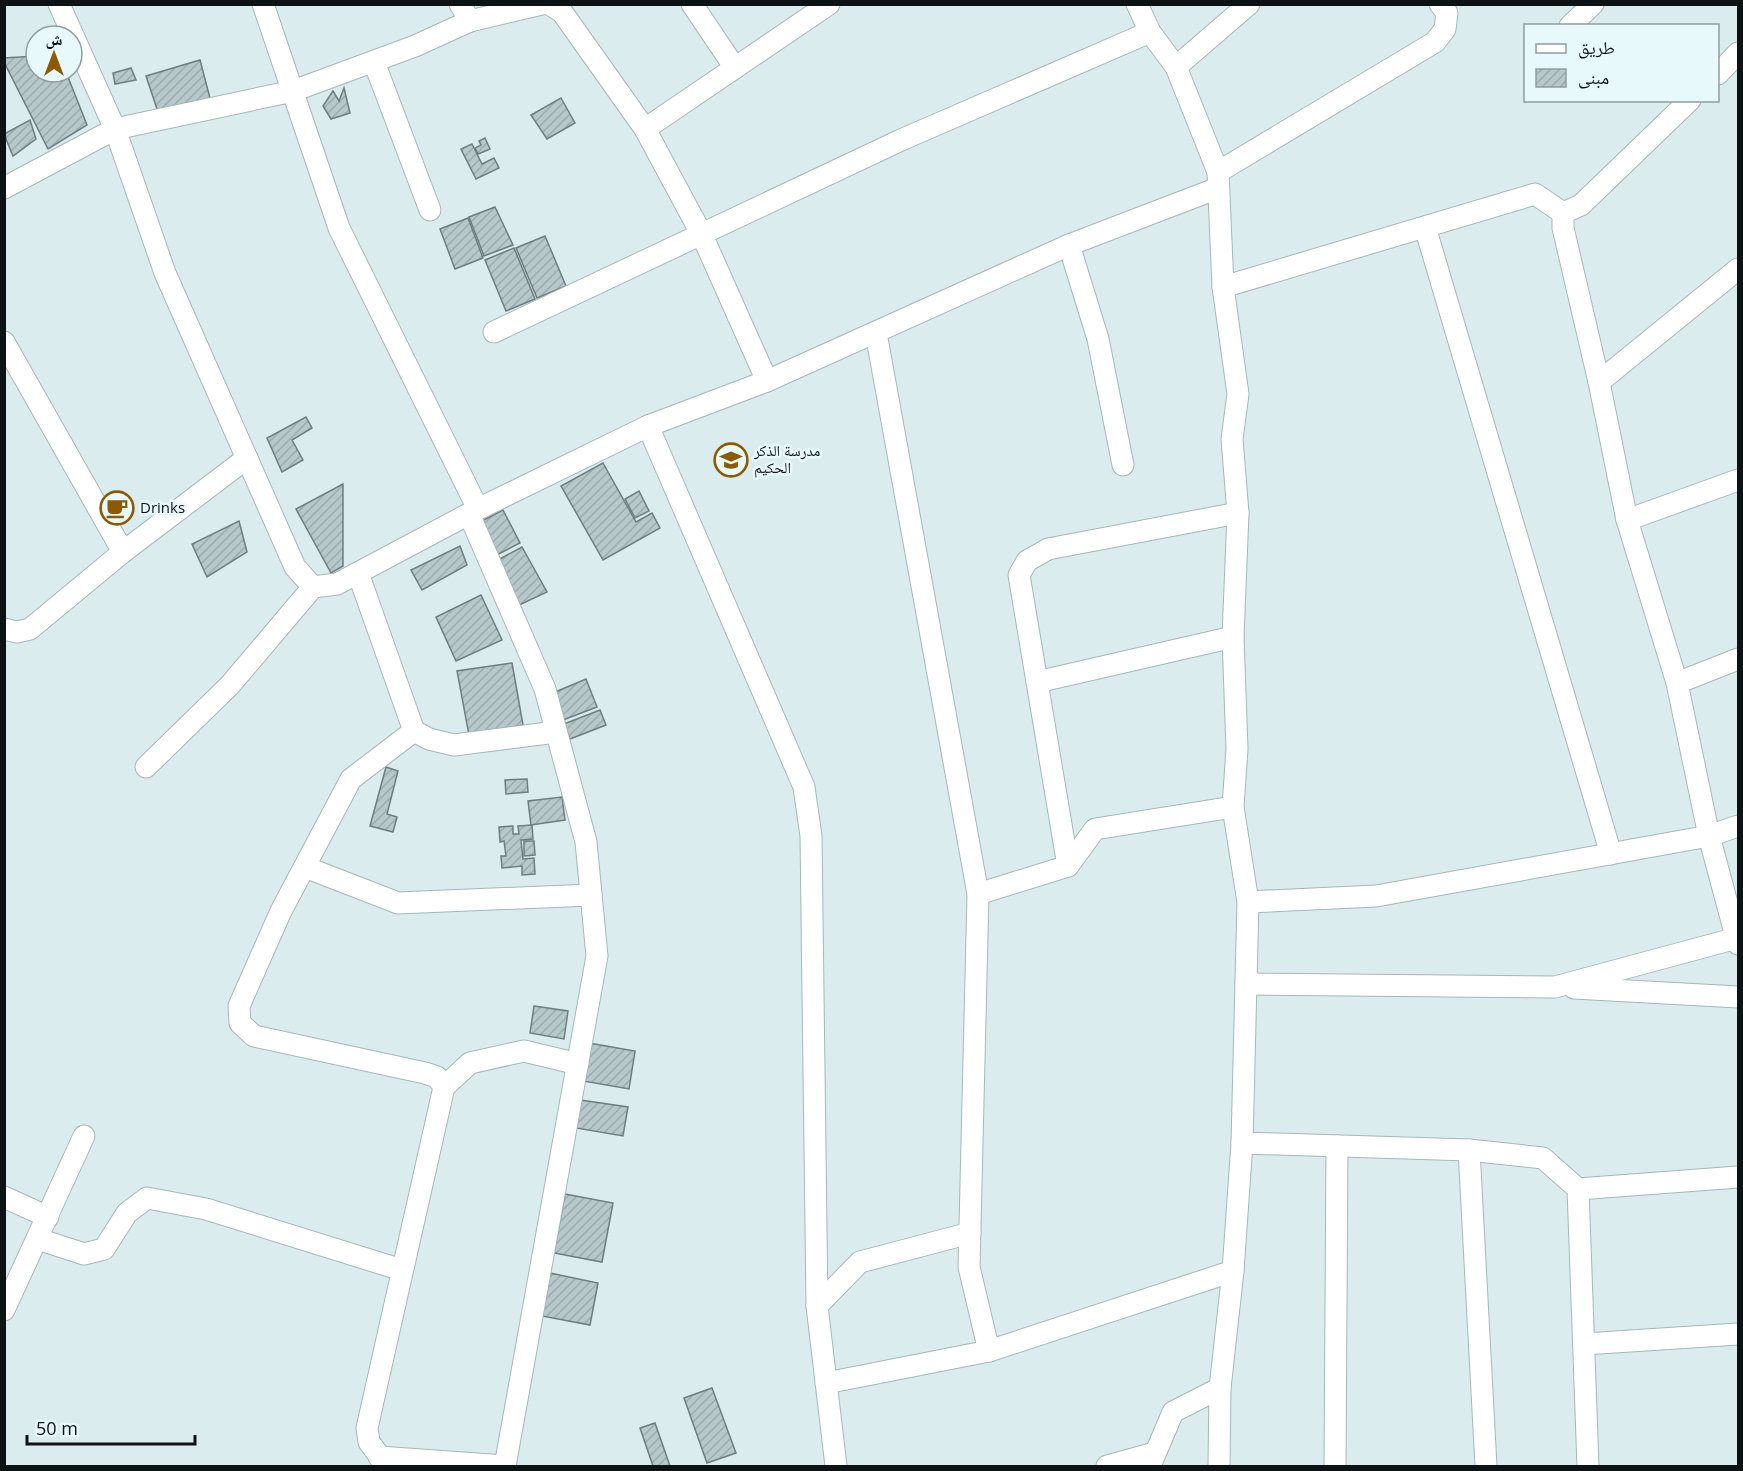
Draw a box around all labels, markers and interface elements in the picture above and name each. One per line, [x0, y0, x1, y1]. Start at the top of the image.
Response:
north arrow [24, 24, 84, 84]
legend [1524, 24, 1719, 102]
text: ش [46, 28, 63, 50]
text: طريق [1578, 35, 1615, 59]
text: مبنى [1578, 65, 1609, 89]
place label: مدرسة الذكر الحكيم [753, 440, 821, 478]
school or university icon: مدرسة الذكر الحكيم [713, 442, 749, 478]
cafe icon: Drinks [99, 490, 135, 526]
place label: Drinks [140, 497, 185, 517]
scale bar [27, 1408, 195, 1446]
text: 50 m [36, 1416, 78, 1440]

